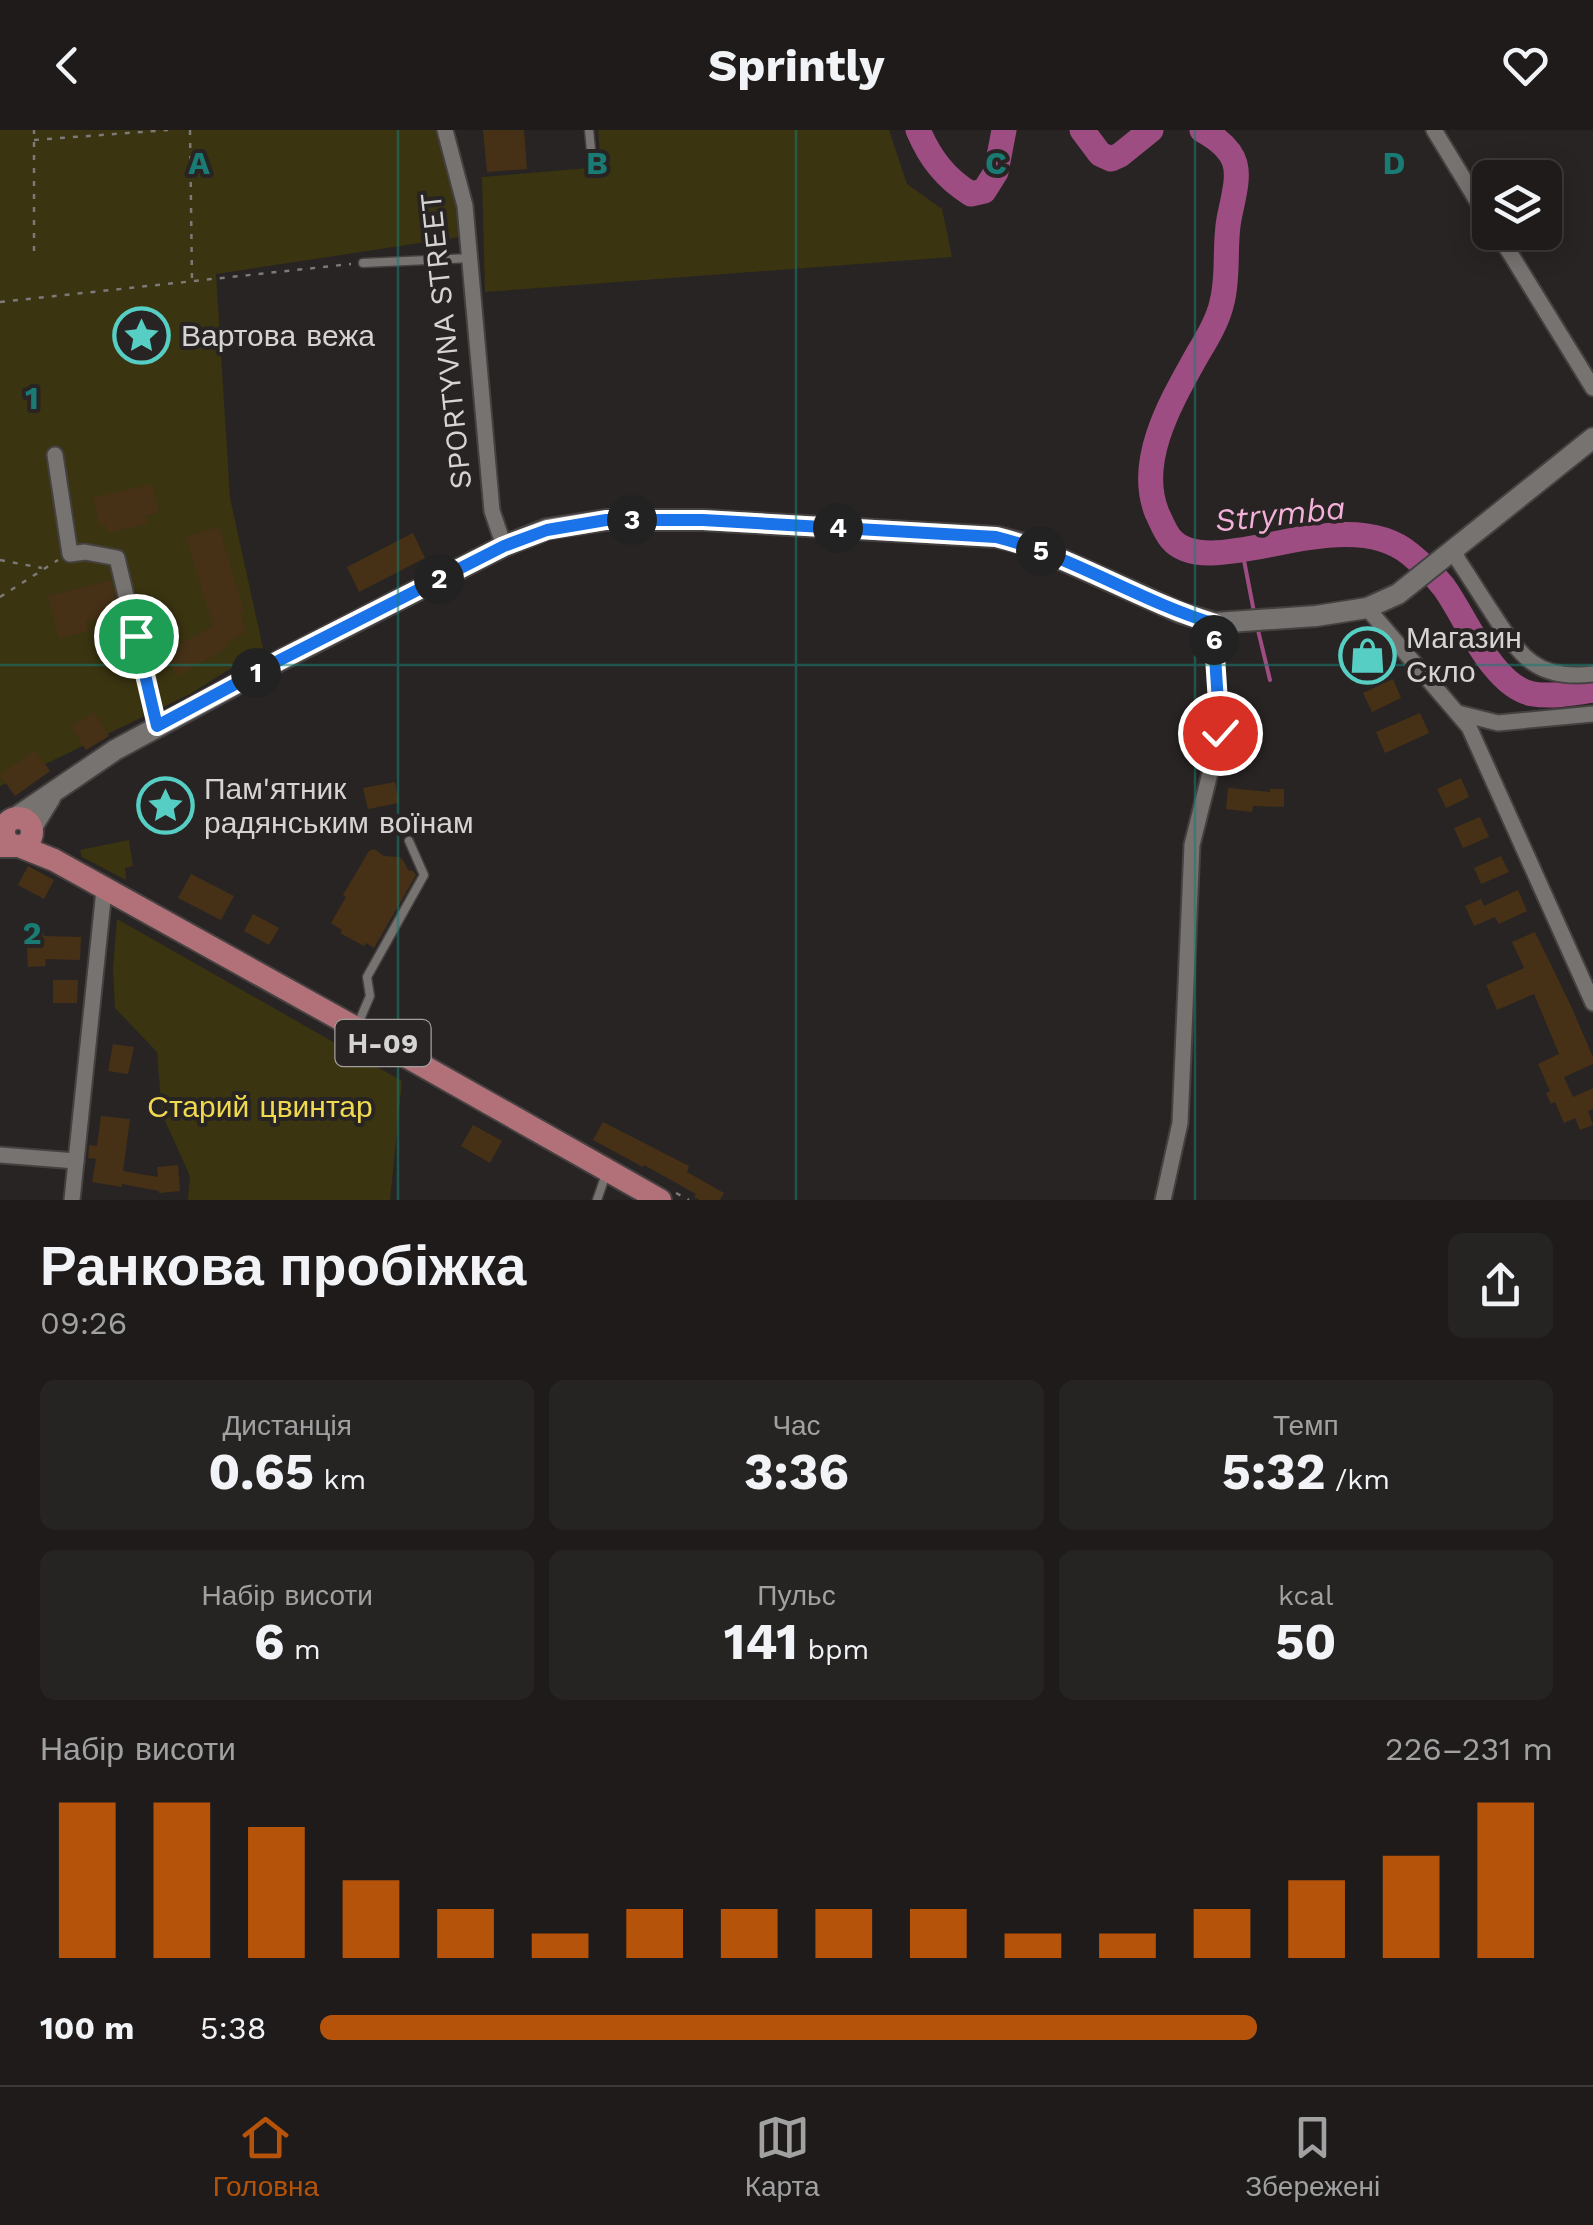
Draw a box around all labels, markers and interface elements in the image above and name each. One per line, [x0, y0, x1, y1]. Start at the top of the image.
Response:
icon: back [40, 38, 95, 93]
icon: heart [1498, 38, 1553, 93]
text: Sprintly [708, 39, 885, 92]
text: A [188, 144, 210, 182]
text: B [586, 144, 608, 182]
text: C [985, 144, 1007, 182]
text: D [1383, 144, 1405, 182]
map controls [1472, 160, 1562, 250]
button: layers [1472, 160, 1562, 250]
street label: SPORTYVNA STREET [413, 191, 478, 491]
place icon: Вартова вежа [112, 306, 172, 366]
place label: Вартова вежа [181, 318, 375, 353]
text: 1 [25, 379, 39, 417]
water label: Strymba [1213, 488, 1347, 540]
pin: 3 [607, 495, 657, 545]
text: 3 [624, 503, 640, 536]
pin: 4 [813, 503, 863, 553]
text: 4 [829, 511, 847, 544]
pin: 5 [1016, 526, 1066, 576]
text: 5 [1033, 534, 1049, 567]
pin: 2 [414, 554, 464, 604]
text: 2 [431, 562, 447, 595]
pin [94, 594, 179, 679]
icon: arrive [109, 609, 164, 664]
pin: 6 [1189, 615, 1239, 665]
place label: Магазин Скло [1406, 620, 1522, 689]
text: 6 [1205, 623, 1223, 656]
shop icon: Магазин Скло [1337, 625, 1397, 685]
pin: 1 [231, 648, 281, 698]
text: 1 [250, 656, 262, 689]
pin [1178, 691, 1263, 776]
icon: check [1193, 706, 1248, 761]
place label: Пам'ятник радянським воїнам [204, 771, 474, 840]
place icon: Пам'ятник радянським воїнам [135, 776, 195, 836]
text: 2 [22, 914, 42, 952]
road number: Н-09 [336, 1020, 430, 1066]
park label: Старий цвинтар [147, 1089, 373, 1124]
button: share [1448, 1233, 1553, 1338]
text: Ранкова пробіжка [40, 1234, 526, 1298]
text: 09:26 [40, 1304, 127, 1342]
text: Дистанція [222, 1409, 352, 1442]
text: Час [772, 1409, 821, 1442]
text: Темп [1273, 1409, 1339, 1442]
text: 0.65 [208, 1442, 314, 1501]
text: 3:36 [744, 1442, 849, 1501]
text: 5:32 [1222, 1442, 1326, 1501]
text: km [314, 1463, 366, 1496]
text: /km [1326, 1463, 1390, 1496]
text: Набір висоти [201, 1579, 373, 1612]
text: Пульс [757, 1579, 836, 1612]
text: kcal [1278, 1579, 1334, 1612]
text: 6 [254, 1612, 284, 1671]
text: 141 [724, 1612, 798, 1671]
text: 50 [1275, 1612, 1337, 1671]
text: m [284, 1633, 321, 1666]
text: bpm [798, 1633, 869, 1666]
text: Набір висоти [40, 1730, 236, 1768]
text: 226–231 m [1385, 1730, 1553, 1768]
text: 100 m [40, 2009, 134, 2047]
text: 5:38 [200, 2009, 266, 2047]
tab: Головна [213, 2110, 319, 2203]
tab: Карта [745, 2110, 820, 2203]
tab: Збережені [1245, 2110, 1380, 2203]

